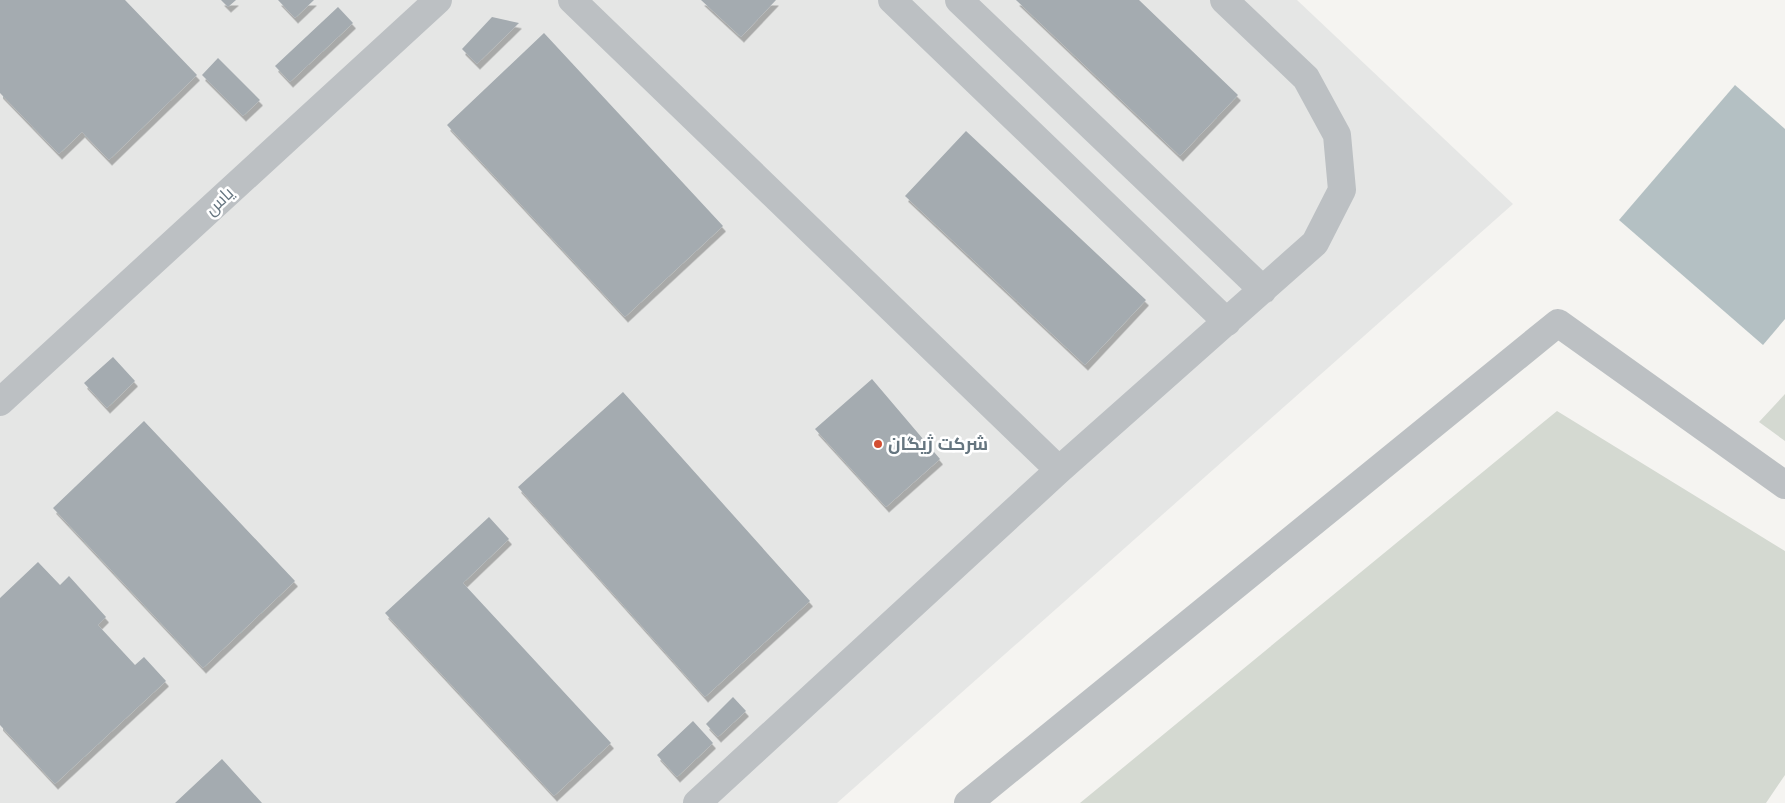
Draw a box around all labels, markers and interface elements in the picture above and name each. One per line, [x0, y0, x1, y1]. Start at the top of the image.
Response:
street label: یاس [201, 183, 238, 220]
place label: شرکت ژیگان [888, 434, 988, 455]
marker: شرکت ژیگان [872, 438, 884, 450]

